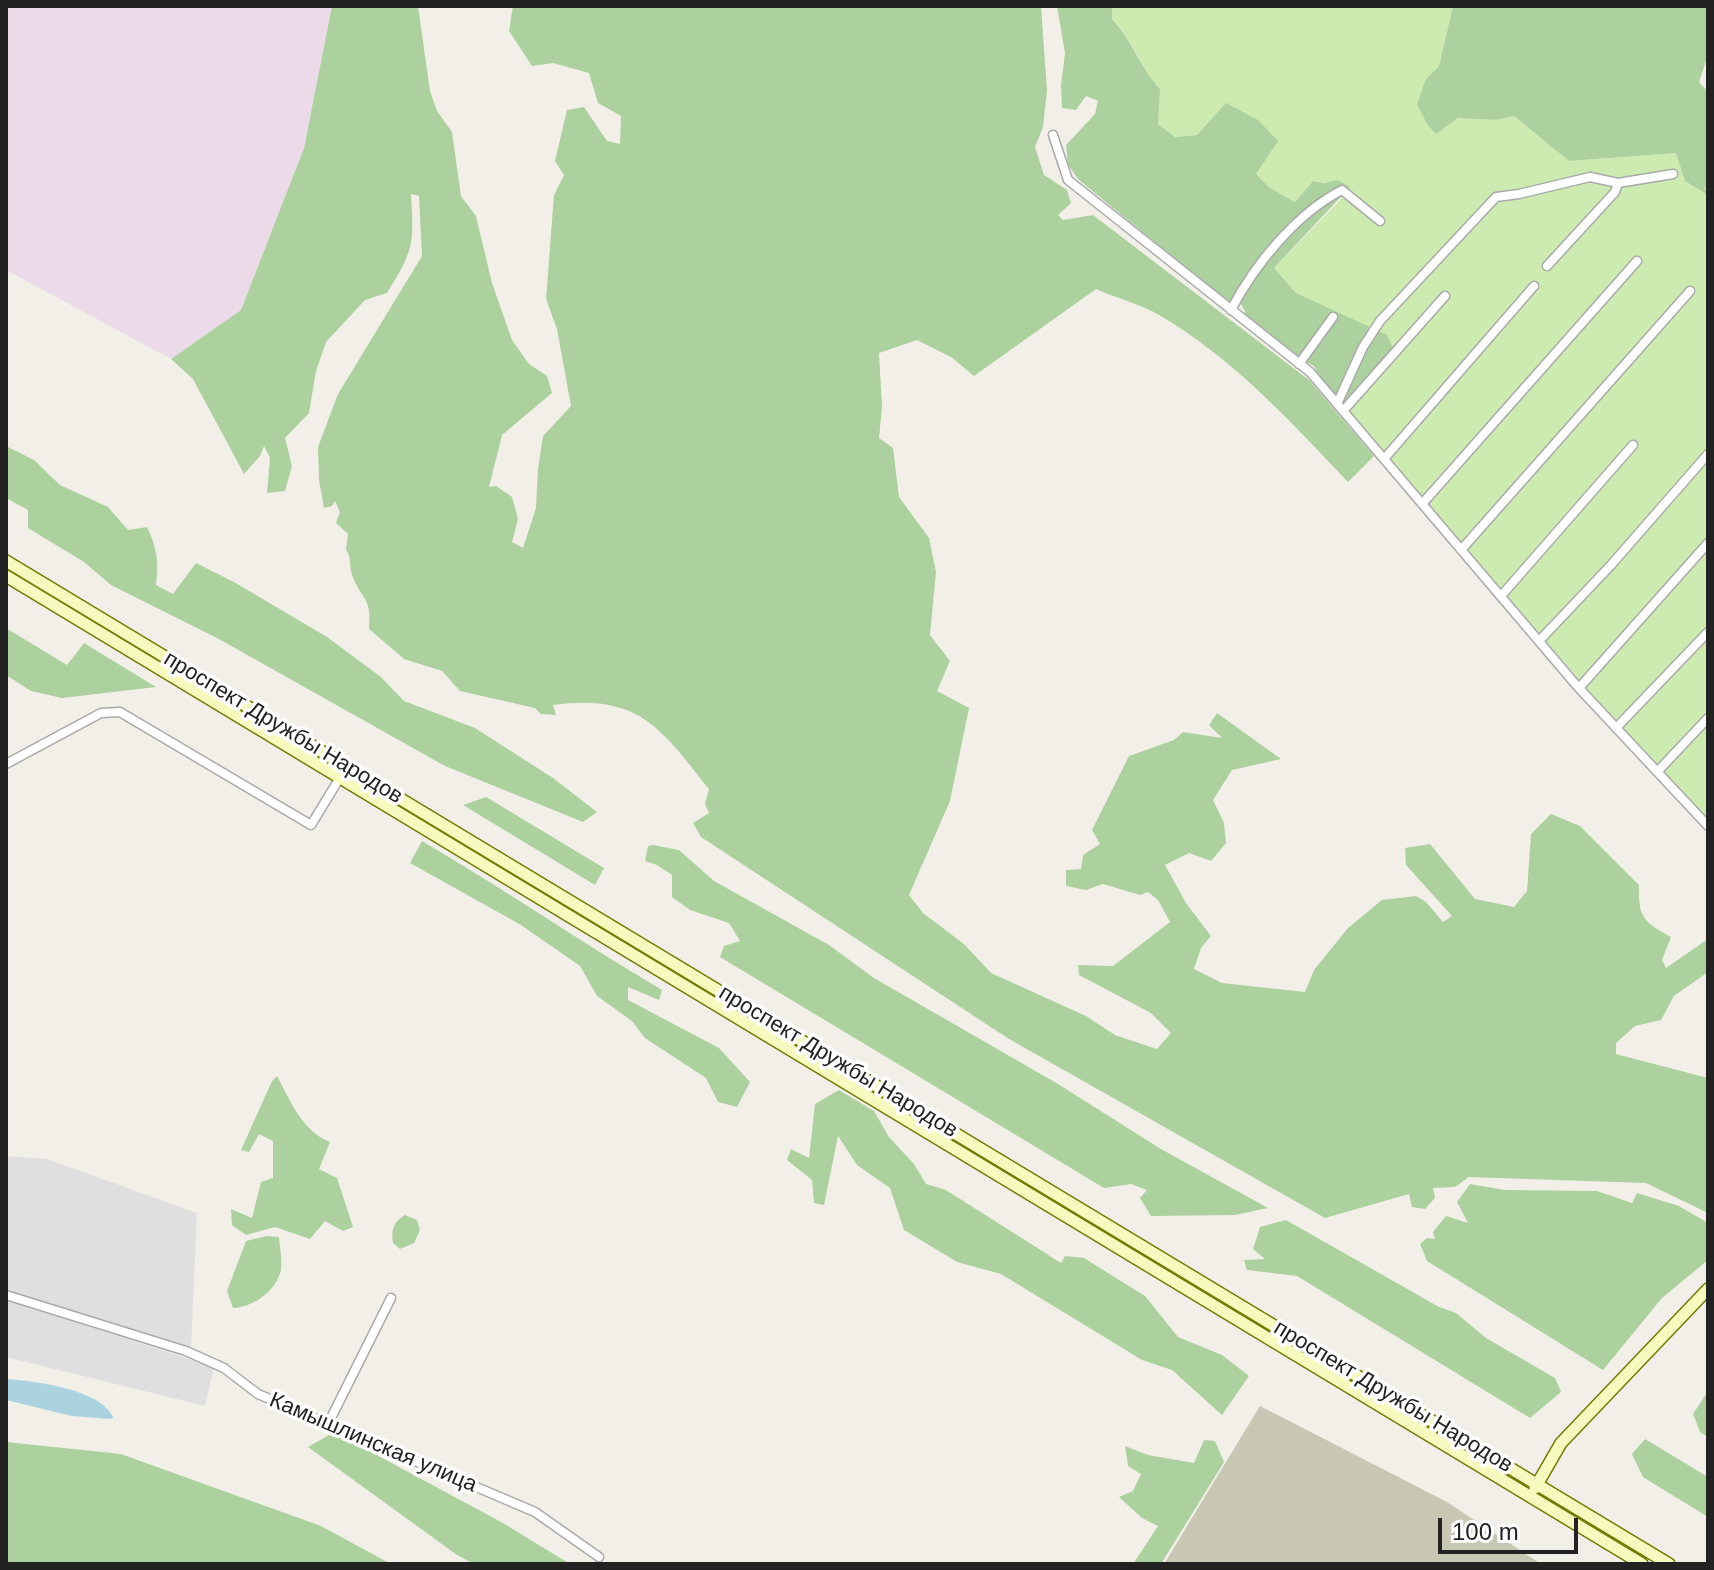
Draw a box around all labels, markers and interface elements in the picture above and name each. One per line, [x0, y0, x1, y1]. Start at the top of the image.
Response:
street label: проспект Дружбы Народов [159, 646, 407, 810]
street label: проспект Дружбы Народов [714, 980, 962, 1144]
street label: проспект Дружбы Народов [1269, 1315, 1517, 1479]
street label: Камышлинская улица [265, 1387, 481, 1499]
scale bar [1442, 1502, 1582, 1552]
text: 100 m [1452, 1518, 1519, 1545]

